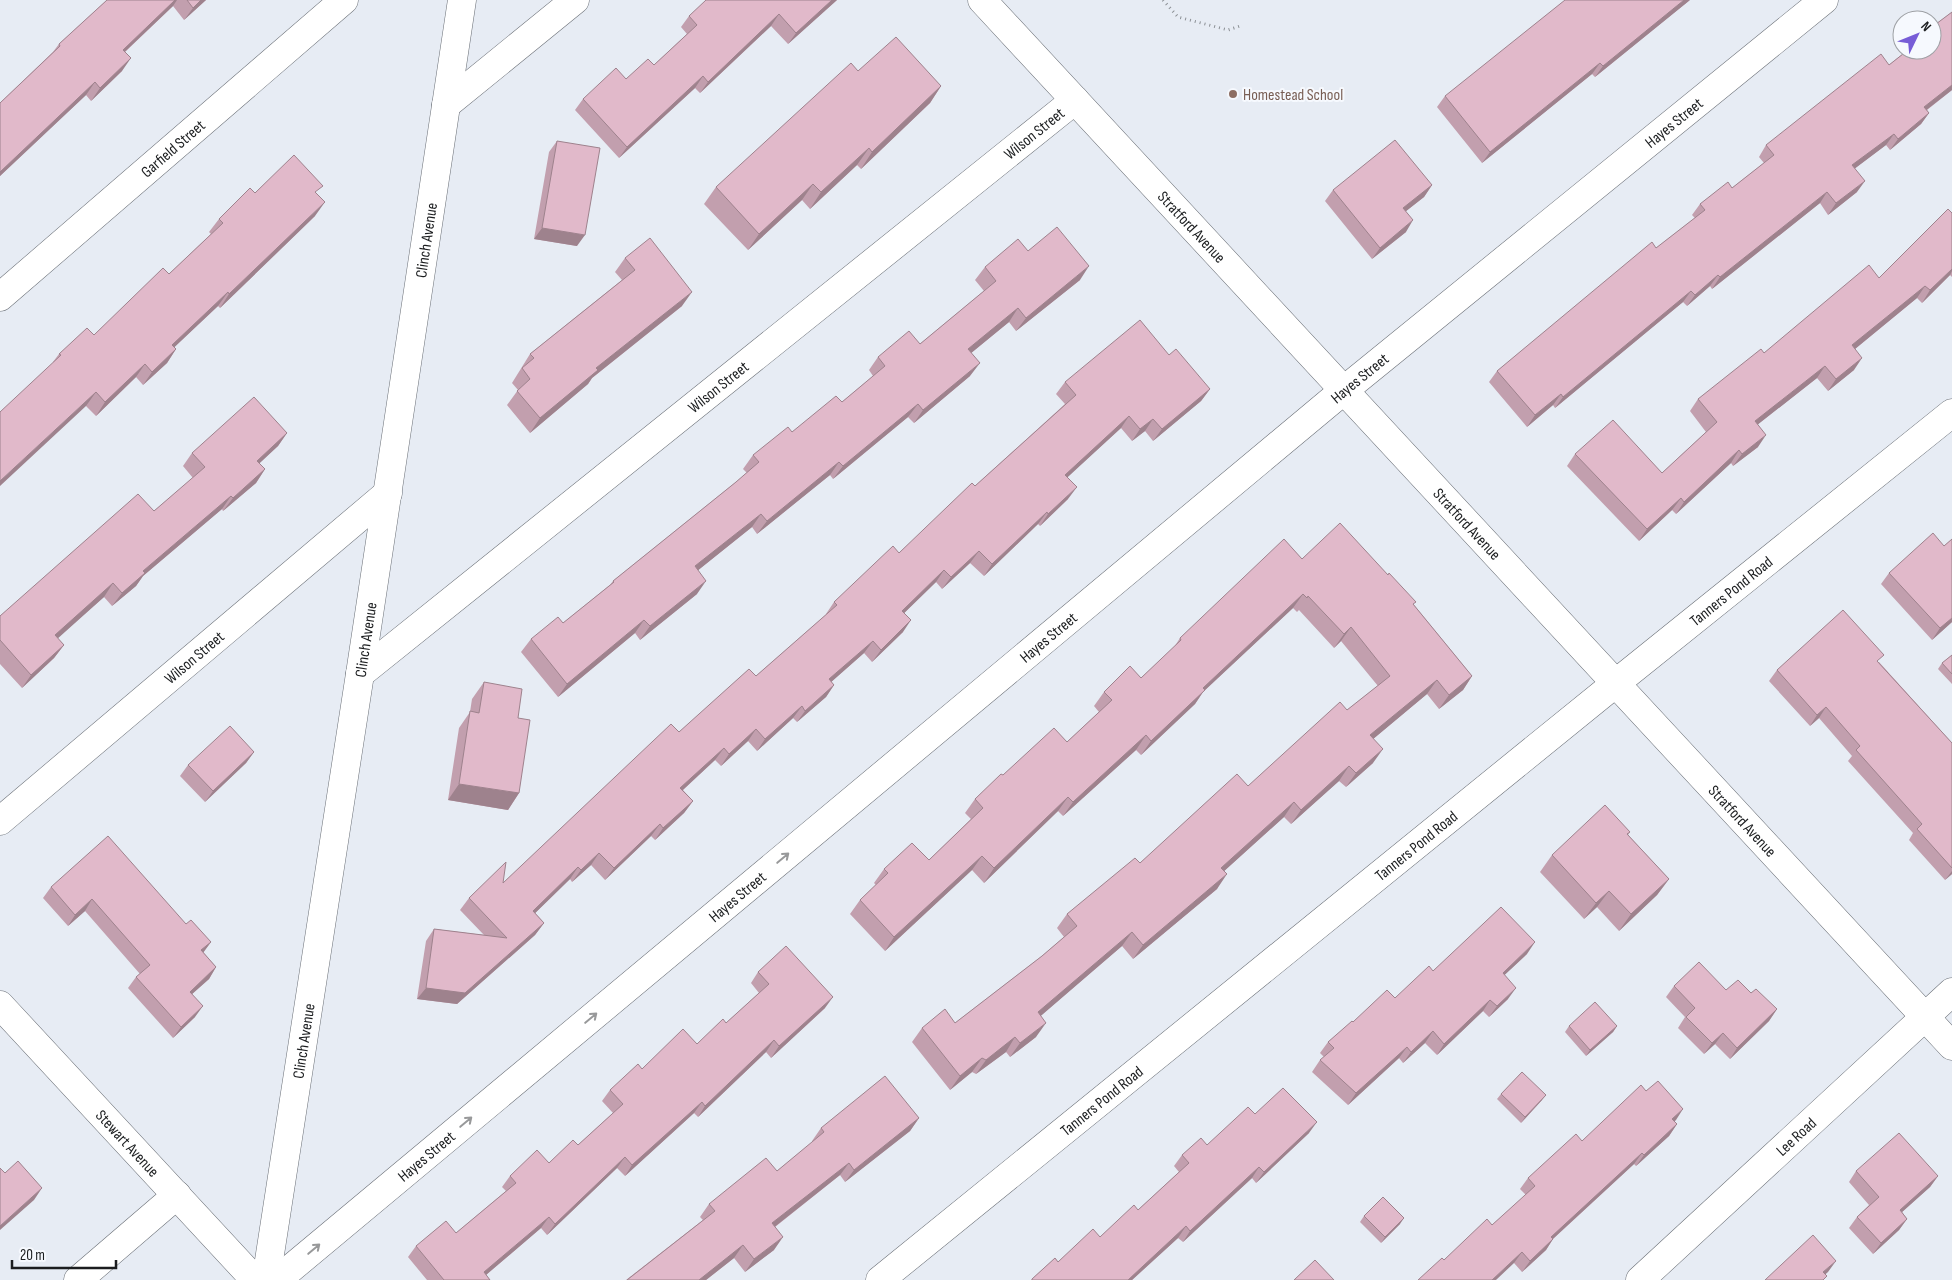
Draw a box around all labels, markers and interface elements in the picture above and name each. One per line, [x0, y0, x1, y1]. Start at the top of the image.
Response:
north arrow [1892, 10, 1942, 60]
text: N [1917, 18, 1935, 35]
place label: Homestead School [1243, 86, 1343, 105]
marker: Homestead School [1227, 88, 1239, 100]
street label: Hayes Street [1642, 94, 1707, 153]
street label: Wilson Street [1001, 104, 1069, 164]
street label: Garfield Street [138, 116, 210, 182]
street label: Stratford Avenue [1153, 188, 1229, 267]
street label: Clinch Avenue [412, 201, 442, 279]
street label: Hayes Street [1328, 350, 1393, 408]
street label: Wilson Street [685, 358, 753, 418]
street label: Stratford Avenue [1429, 485, 1504, 564]
street label: Tanners Pond Road [1687, 553, 1777, 631]
street label: Clinch Avenue [352, 601, 382, 679]
street label: Hayes Street [1017, 609, 1082, 667]
street label: Wilson Street [161, 628, 229, 689]
street label: Stratford Avenue [1704, 782, 1780, 861]
street label: Tanners Pond Road [1372, 807, 1462, 886]
one-way arrow [776, 853, 789, 864]
street label: Hayes Street [705, 868, 771, 927]
street label: Clinch Avenue [289, 1002, 320, 1080]
one-way arrow [584, 1013, 597, 1024]
street label: Tanners Pond Road [1057, 1063, 1147, 1141]
street label: Stewart Avenue [91, 1106, 162, 1181]
street label: Lee Road [1773, 1114, 1821, 1161]
one-way arrow [459, 1117, 472, 1128]
street label: Hayes Street [394, 1127, 460, 1186]
scale bar [12, 1238, 116, 1270]
one-way arrow [308, 1243, 321, 1254]
text: 20 m [20, 1246, 45, 1265]

